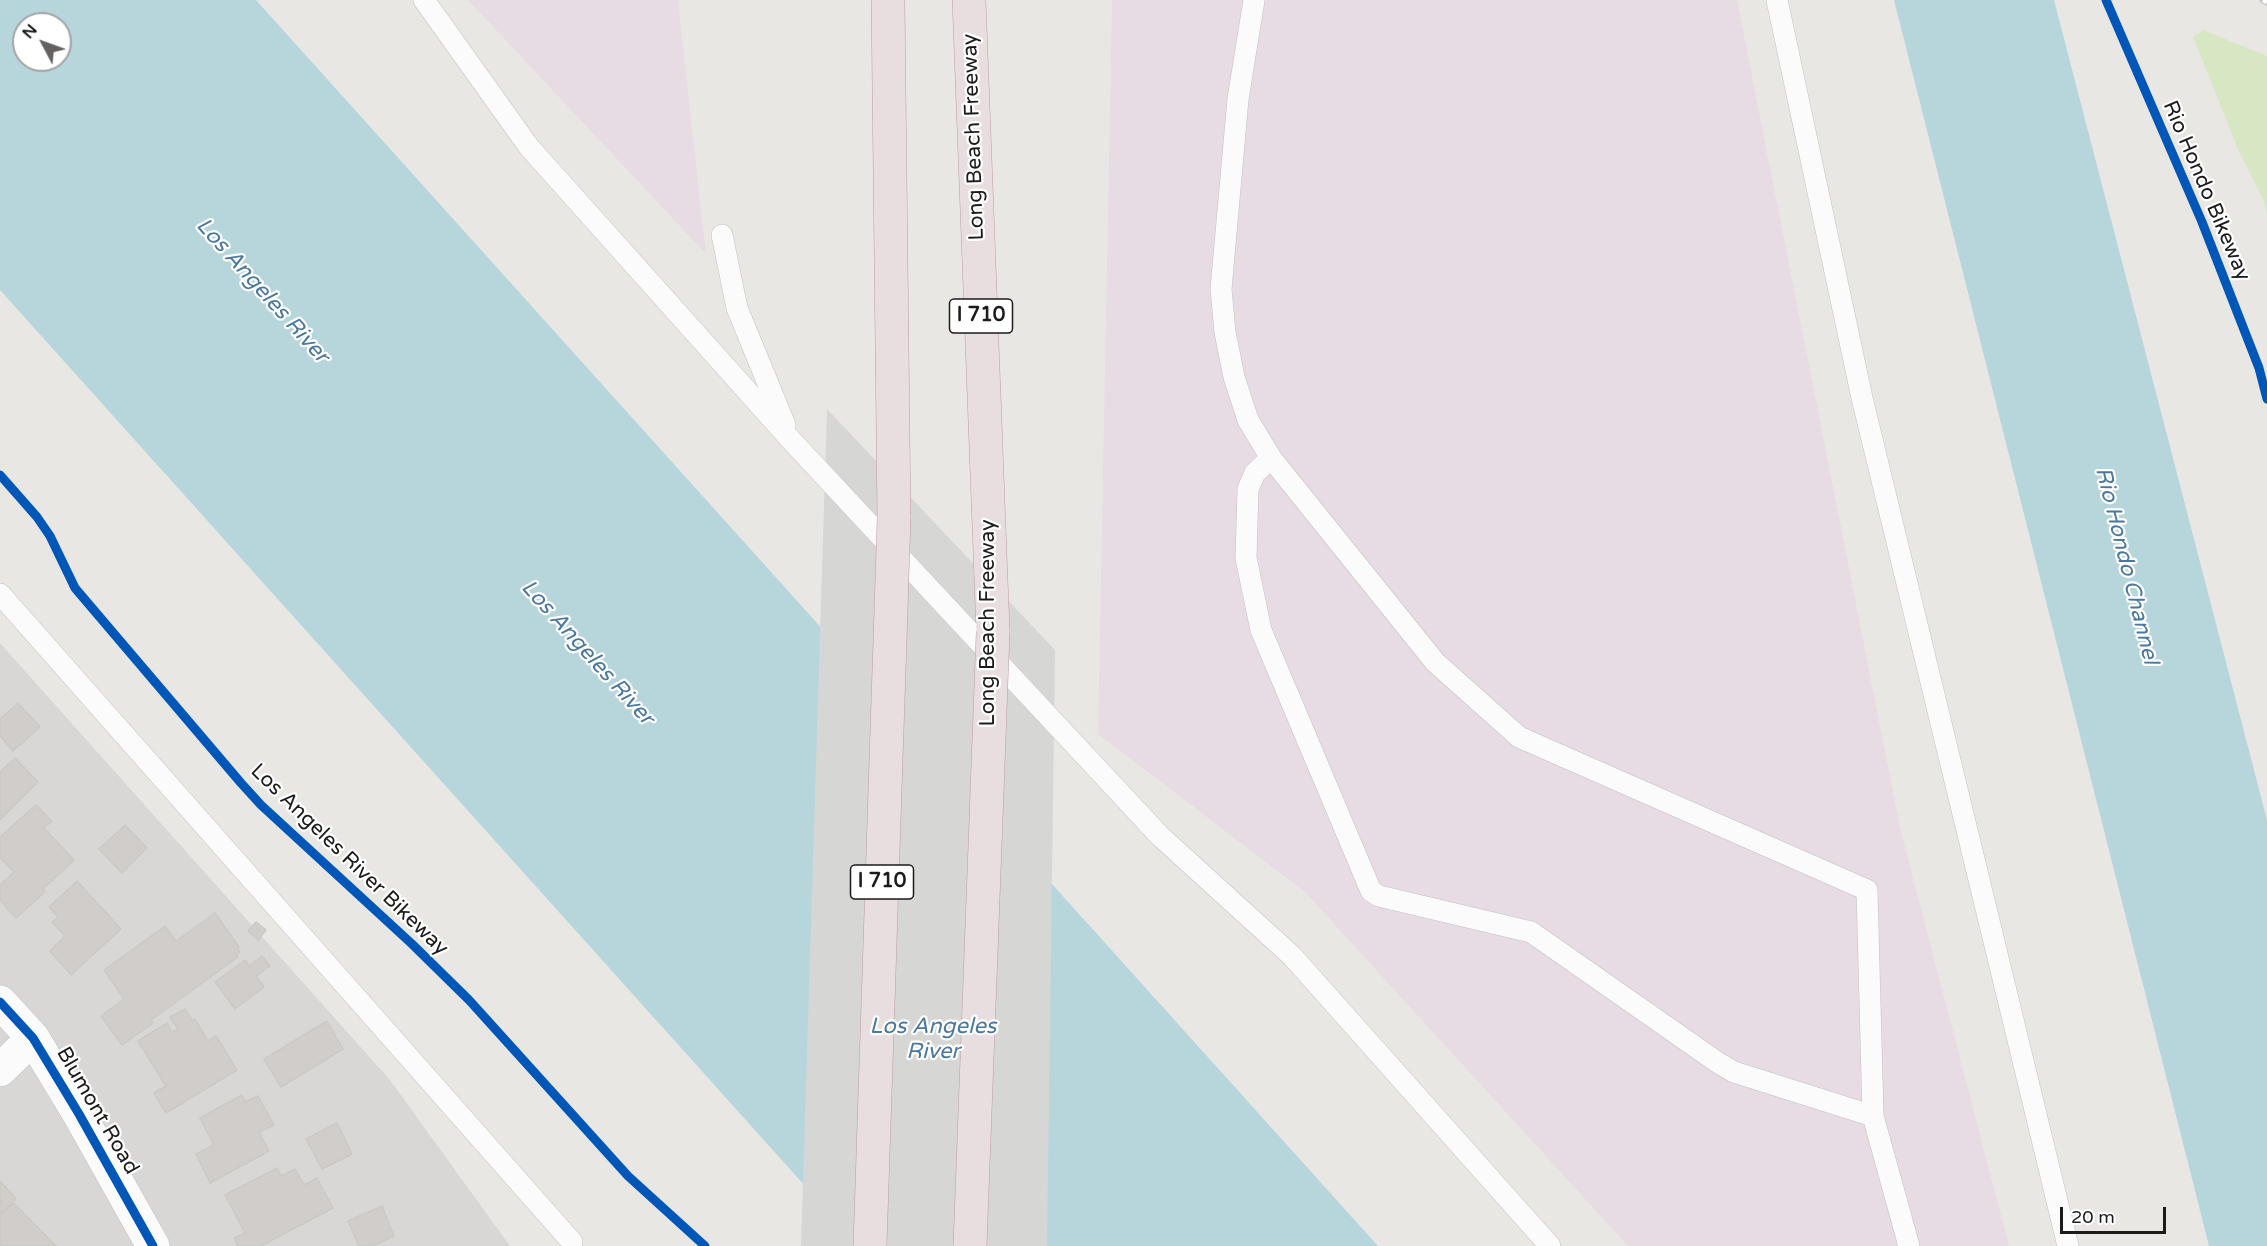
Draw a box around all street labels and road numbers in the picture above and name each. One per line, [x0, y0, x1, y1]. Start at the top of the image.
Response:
street label: Long Beach Freeway [958, 33, 990, 241]
street label: Rio Hondo Bikeway [2157, 97, 2255, 285]
road number: I 710 [950, 299, 1012, 333]
street label: Long Beach Freeway [975, 520, 1001, 726]
street label: Los Angeles River Bikeway [245, 759, 453, 961]
road number: I 710 [850, 865, 914, 899]
street label: Blumont Road [50, 1043, 144, 1179]

